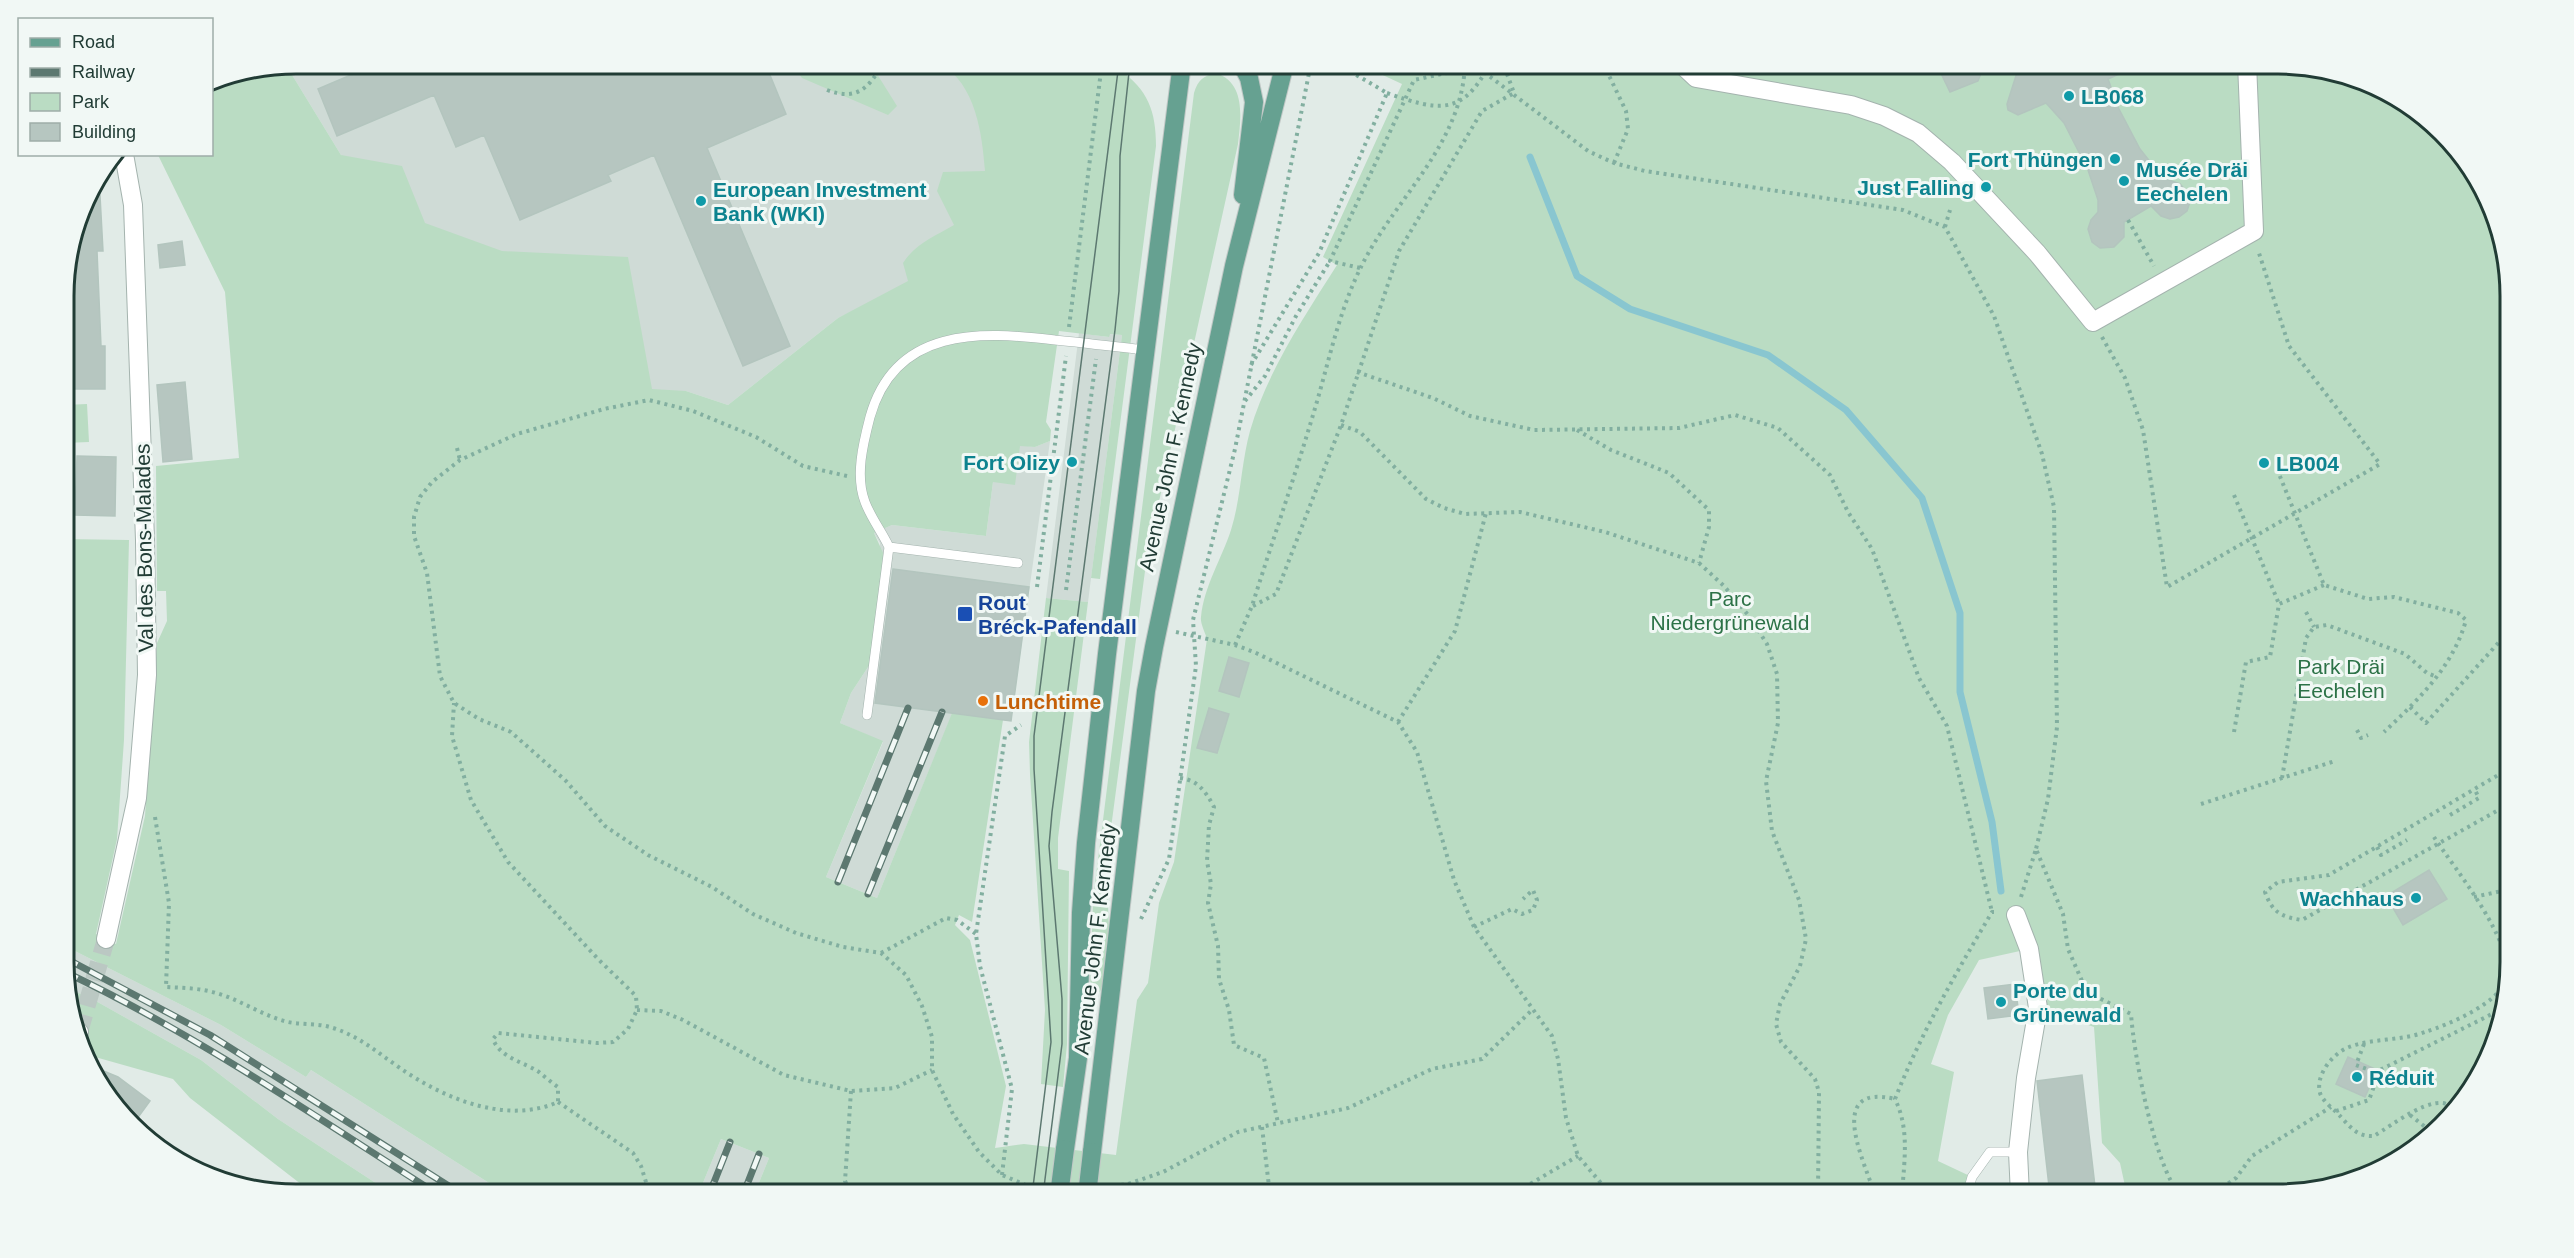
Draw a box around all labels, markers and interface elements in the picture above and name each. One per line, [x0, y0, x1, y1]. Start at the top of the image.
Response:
legend [18, 18, 213, 156]
text: Road [72, 32, 115, 52]
text: Railway [72, 62, 135, 82]
place label: LB068 [2081, 85, 2144, 108]
marker: LB068 [2062, 89, 2076, 103]
text: Park [72, 92, 110, 112]
text: Building [72, 122, 136, 142]
place label: Fort Thüngen [1968, 148, 2103, 171]
marker: Fort Thüngen [2108, 152, 2122, 166]
place label: Musée Dräi Eechelen [2136, 158, 2248, 205]
marker: Musée Dräi Eechelen [2117, 174, 2131, 188]
place label: Just Falling [1857, 176, 1974, 199]
place label: European Investment Bank (WKI) [713, 178, 927, 225]
marker: Just Falling [1979, 180, 1993, 194]
marker: European Investment Bank (WKI) [694, 194, 708, 208]
street label: Avenue John F. Kennedy [1135, 340, 1206, 573]
street label: Val des Bons-Malades [131, 444, 157, 652]
place label: Fort Olizy [963, 451, 1060, 474]
place label: LB004 [2276, 452, 2339, 475]
marker: Fort Olizy [1065, 455, 1079, 469]
marker: LB004 [2257, 456, 2271, 470]
park label: Parc Niedergrünewald [1651, 587, 1809, 634]
place label: Rout Bréck-Pafendall [978, 591, 1137, 638]
marker: Rout Bréck-Pafendall [956, 605, 974, 623]
park label: Park Dräi Eechelen [2297, 655, 2385, 702]
place label: Lunchtime [995, 690, 1101, 713]
marker: Lunchtime [976, 694, 990, 708]
street label: Avenue John F. Kennedy [1069, 821, 1121, 1056]
place label: Wachhaus [2300, 887, 2404, 910]
marker: Wachhaus [2409, 891, 2423, 905]
place label: Porte du Grünewald [2013, 979, 2122, 1026]
marker: Porte du Grünewald [1994, 995, 2008, 1009]
place label: Réduit [2369, 1066, 2434, 1089]
marker: Réduit [2350, 1070, 2364, 1084]

